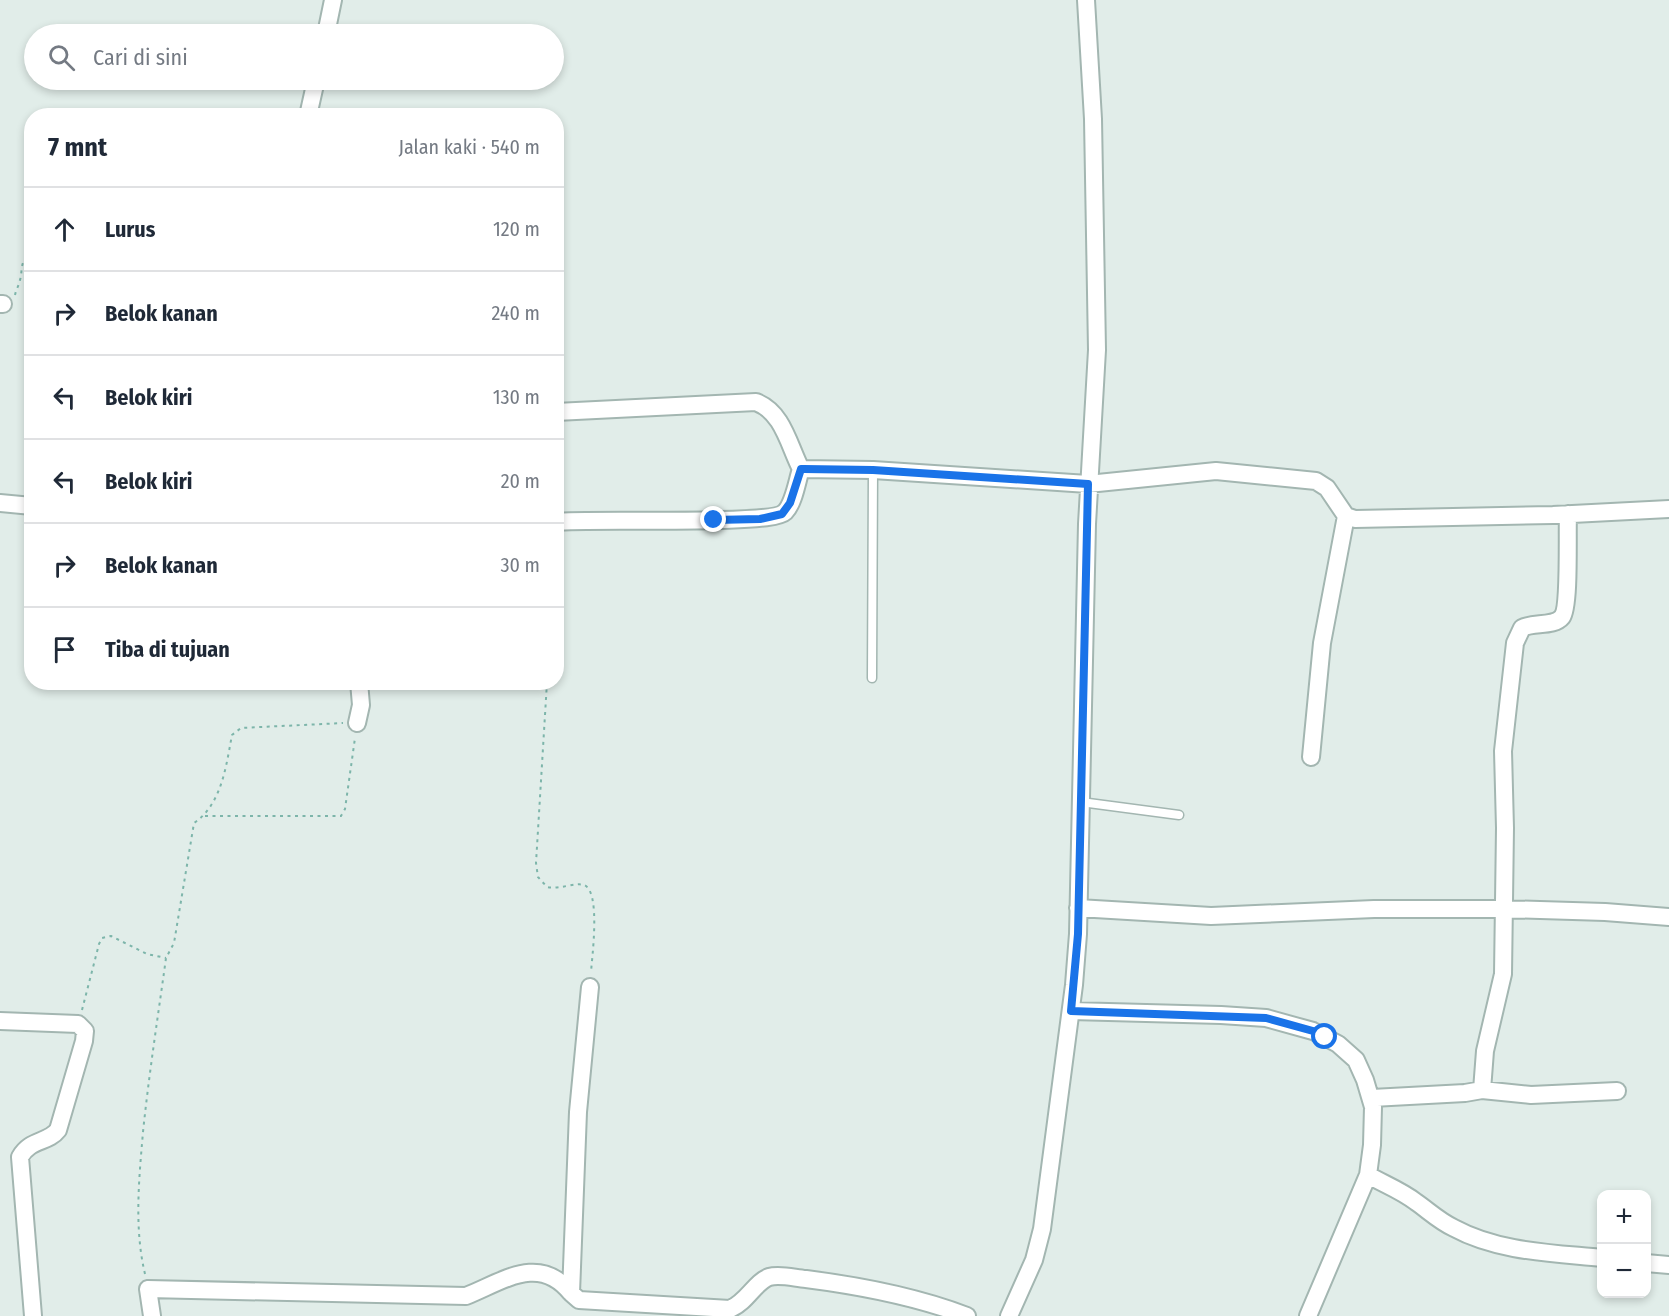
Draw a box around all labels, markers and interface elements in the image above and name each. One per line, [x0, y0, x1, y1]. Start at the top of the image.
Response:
search box [24, 24, 564, 90]
icon: search [45, 41, 78, 74]
text: Cari di sini [93, 44, 188, 71]
text: 7 mnt [48, 132, 107, 163]
text: Jalan kaki · 540 m [399, 135, 540, 159]
icon: ahead [48, 213, 81, 246]
text: Lurus [105, 216, 155, 243]
text: 120 m [493, 217, 540, 241]
icon: right [48, 297, 81, 330]
text: Belok kanan [105, 300, 218, 327]
text: 240 m [491, 301, 540, 325]
icon: left [48, 381, 81, 414]
text: Belok kiri [105, 384, 193, 411]
text: 130 m [493, 385, 540, 409]
icon: left [48, 465, 81, 498]
text: Belok kiri [105, 468, 193, 495]
text: 20 m [501, 469, 540, 493]
route end [700, 506, 726, 532]
icon: right [48, 549, 81, 582]
text: Belok kanan [105, 552, 218, 579]
text: 30 m [500, 553, 540, 577]
icon: arrive [48, 633, 81, 666]
text: Tiba di tujuan [105, 636, 230, 663]
route start [1311, 1023, 1337, 1049]
map controls [1597, 1190, 1651, 1298]
button: + [1597, 1190, 1651, 1244]
button: − [1597, 1244, 1651, 1298]

